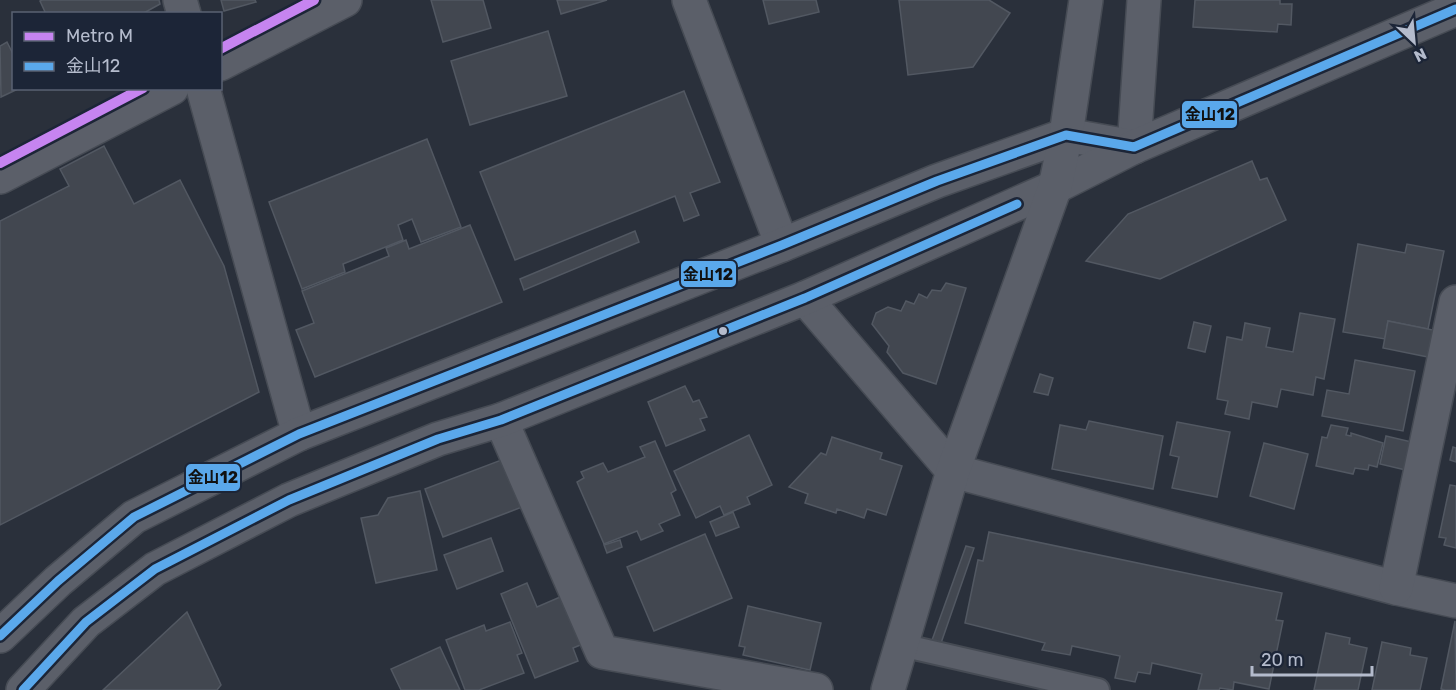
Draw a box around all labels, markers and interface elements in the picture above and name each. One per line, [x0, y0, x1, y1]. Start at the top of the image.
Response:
legend [12, 12, 222, 90]
north arrow [1384, 12, 1444, 72]
text: Metro M [66, 25, 133, 47]
text: N [1411, 44, 1430, 66]
text: 金山12 [66, 55, 120, 77]
line badge: 金山12 [1181, 100, 1238, 129]
text: 金山12 [1185, 105, 1235, 124]
line badge: 金山12 [680, 260, 737, 288]
text: 金山12 [683, 265, 733, 284]
unlabelled marker [717, 325, 729, 337]
line badge: 金山12 [185, 463, 241, 492]
text: 金山12 [188, 468, 238, 487]
scale bar [1252, 639, 1372, 677]
text: 20 m [1261, 649, 1303, 671]

